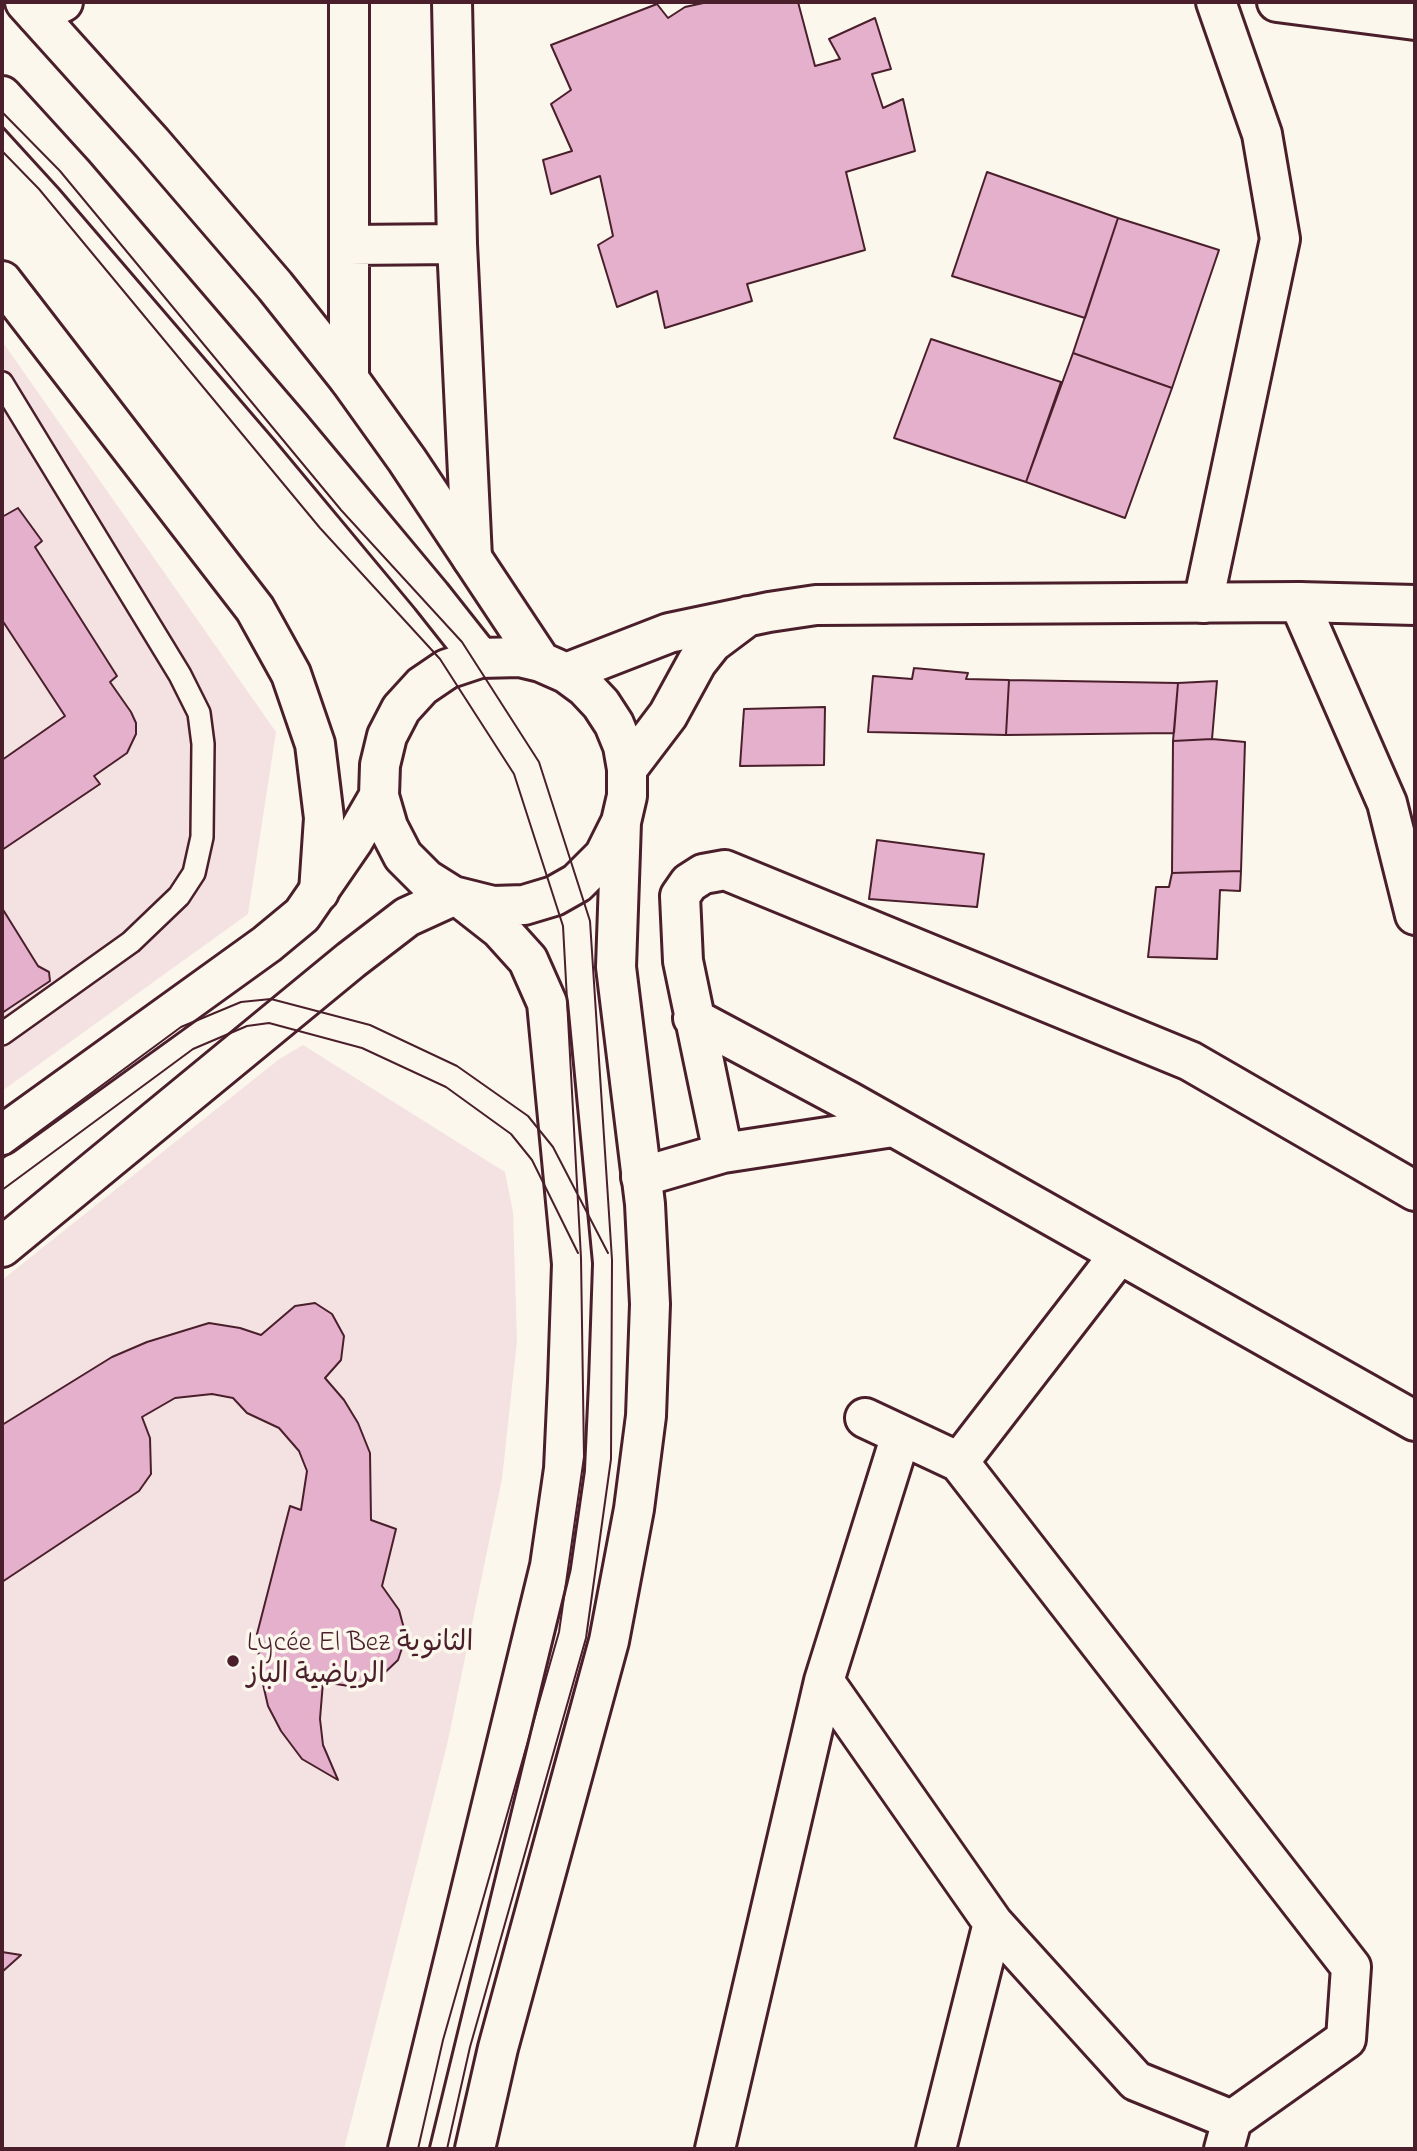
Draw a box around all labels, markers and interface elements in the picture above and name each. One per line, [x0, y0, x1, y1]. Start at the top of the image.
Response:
place label: Lycée El Bez الثانوية الرياضية الباز [247, 1628, 473, 1694]
marker: Lycée El Bez الثانوية الرياضية الباز [225, 1653, 241, 1669]

